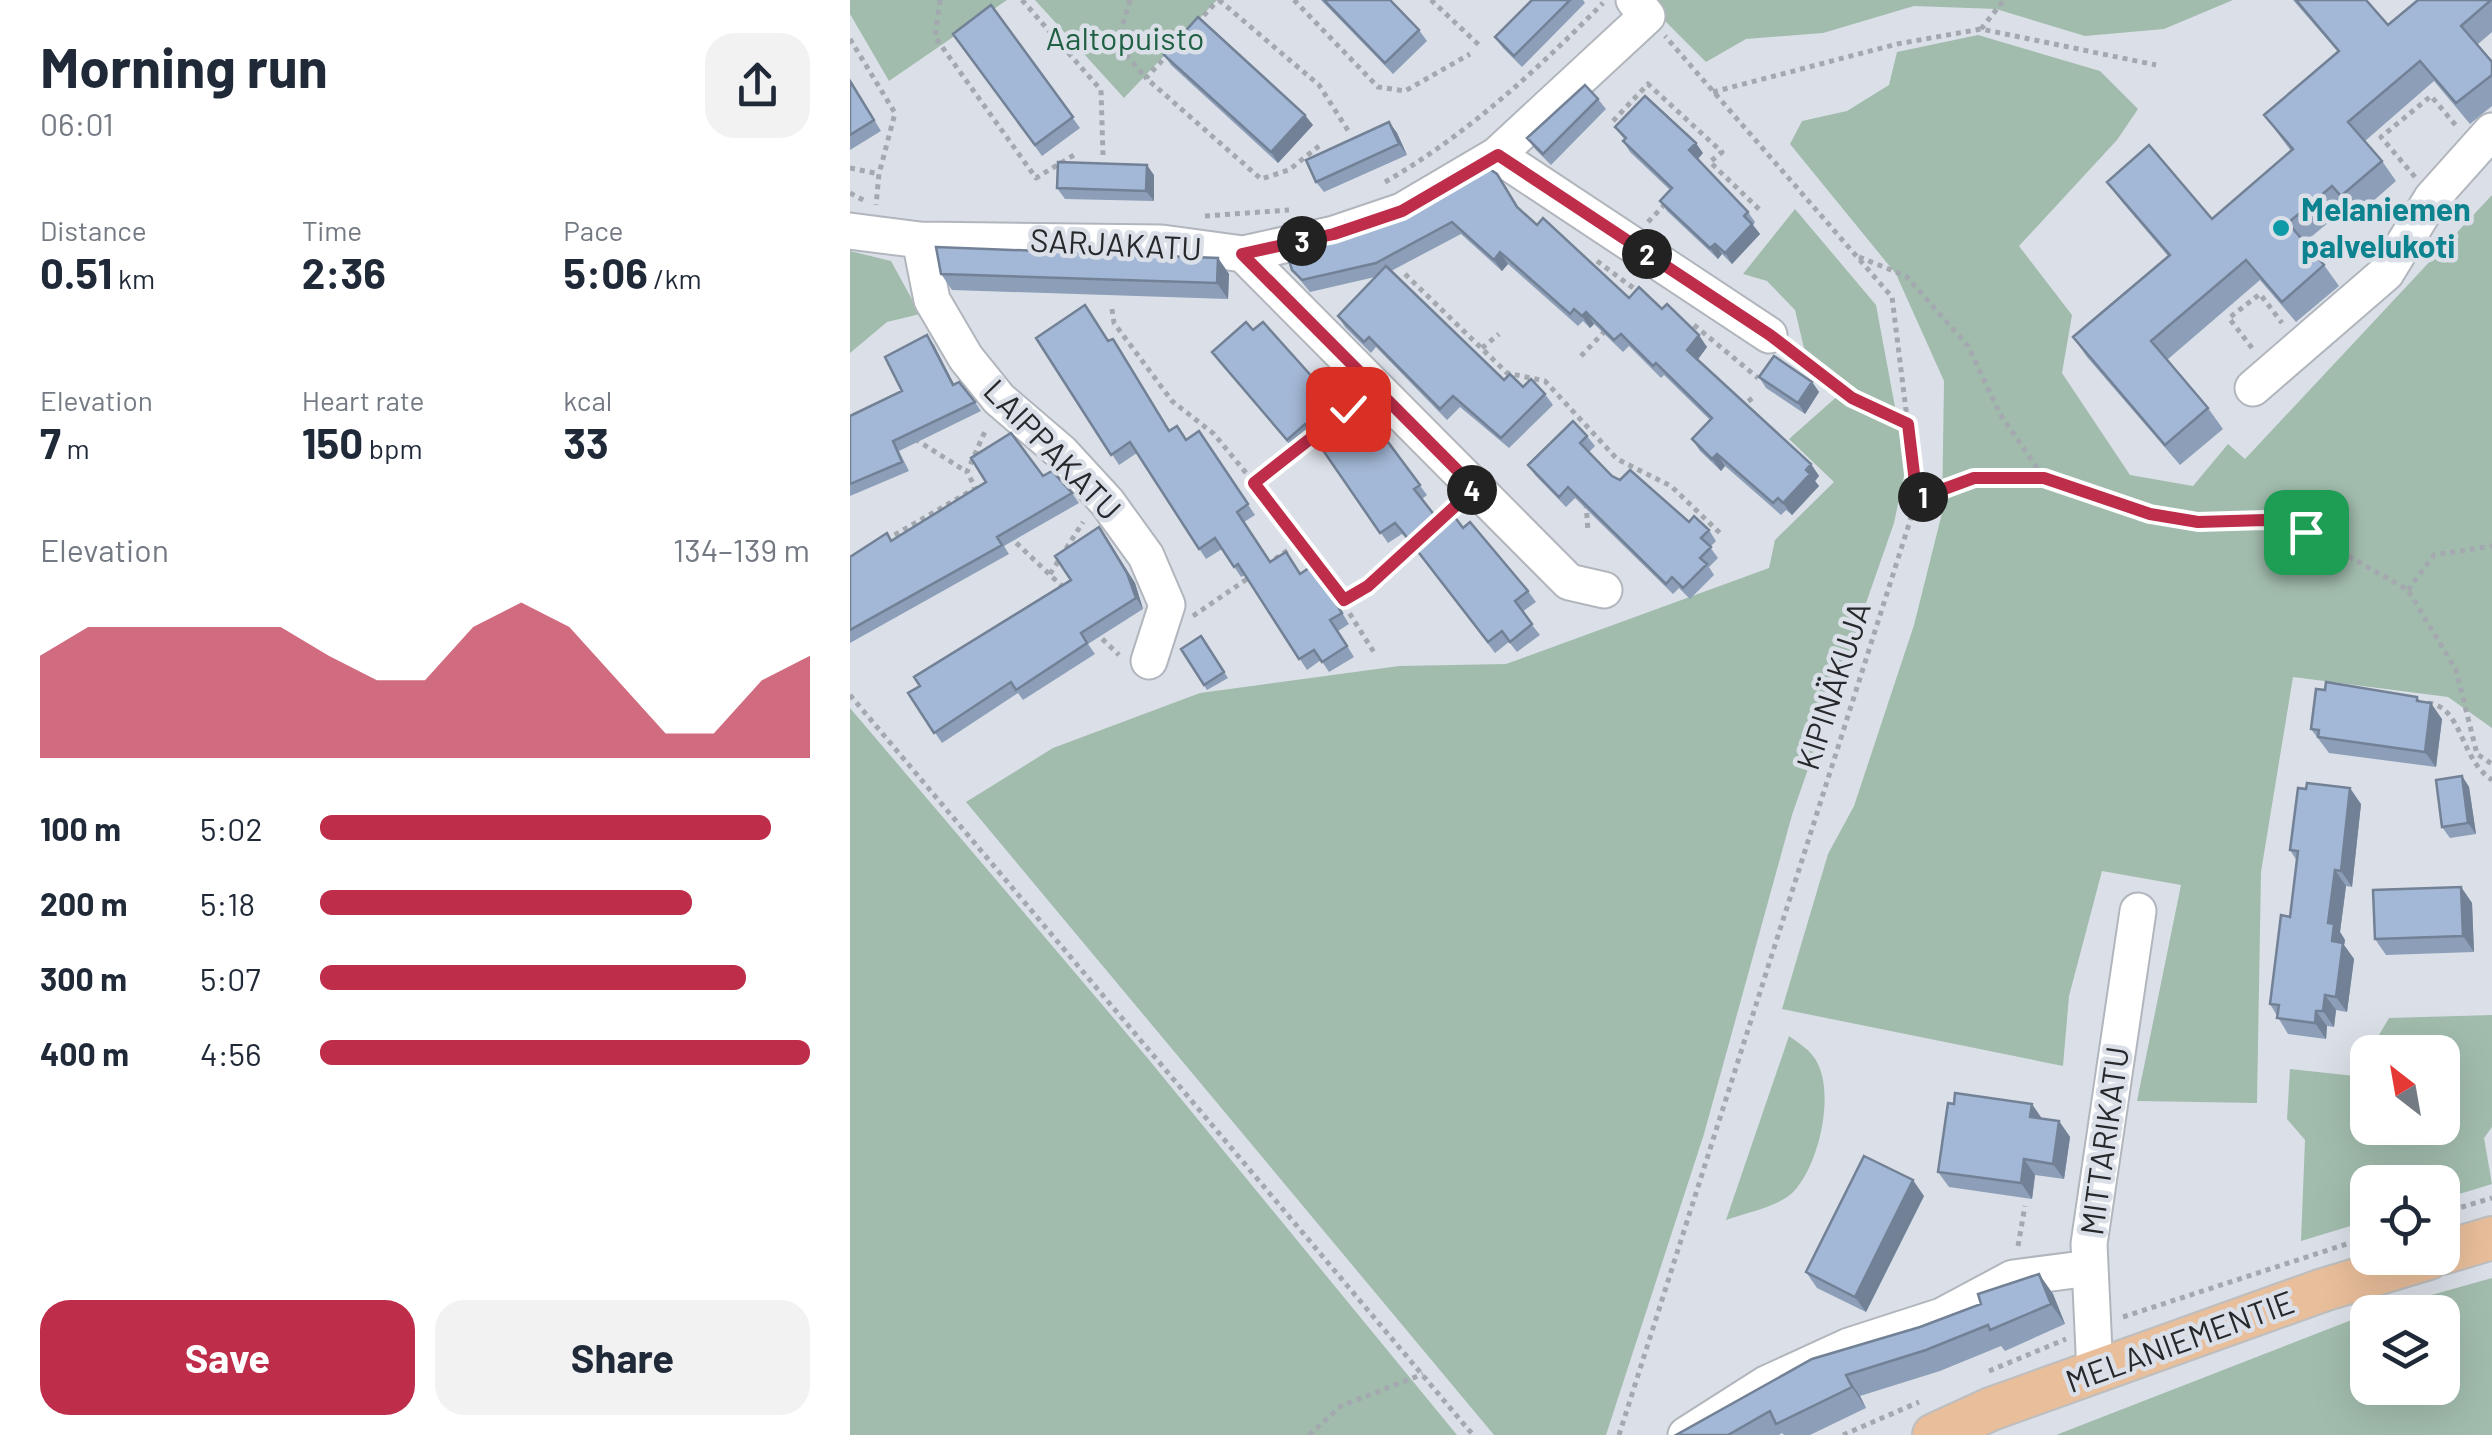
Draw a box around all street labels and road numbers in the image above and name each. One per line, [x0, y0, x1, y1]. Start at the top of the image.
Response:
street label: SARJAKATU [1029, 220, 1203, 266]
street label: LAIPPAKATU [977, 370, 1130, 527]
street label: KIPINÄKUJA [1787, 597, 1877, 774]
street label: MITTARIKATU [2071, 1044, 2135, 1237]
street label: MELANIEMENTIE [2060, 1281, 2299, 1399]

